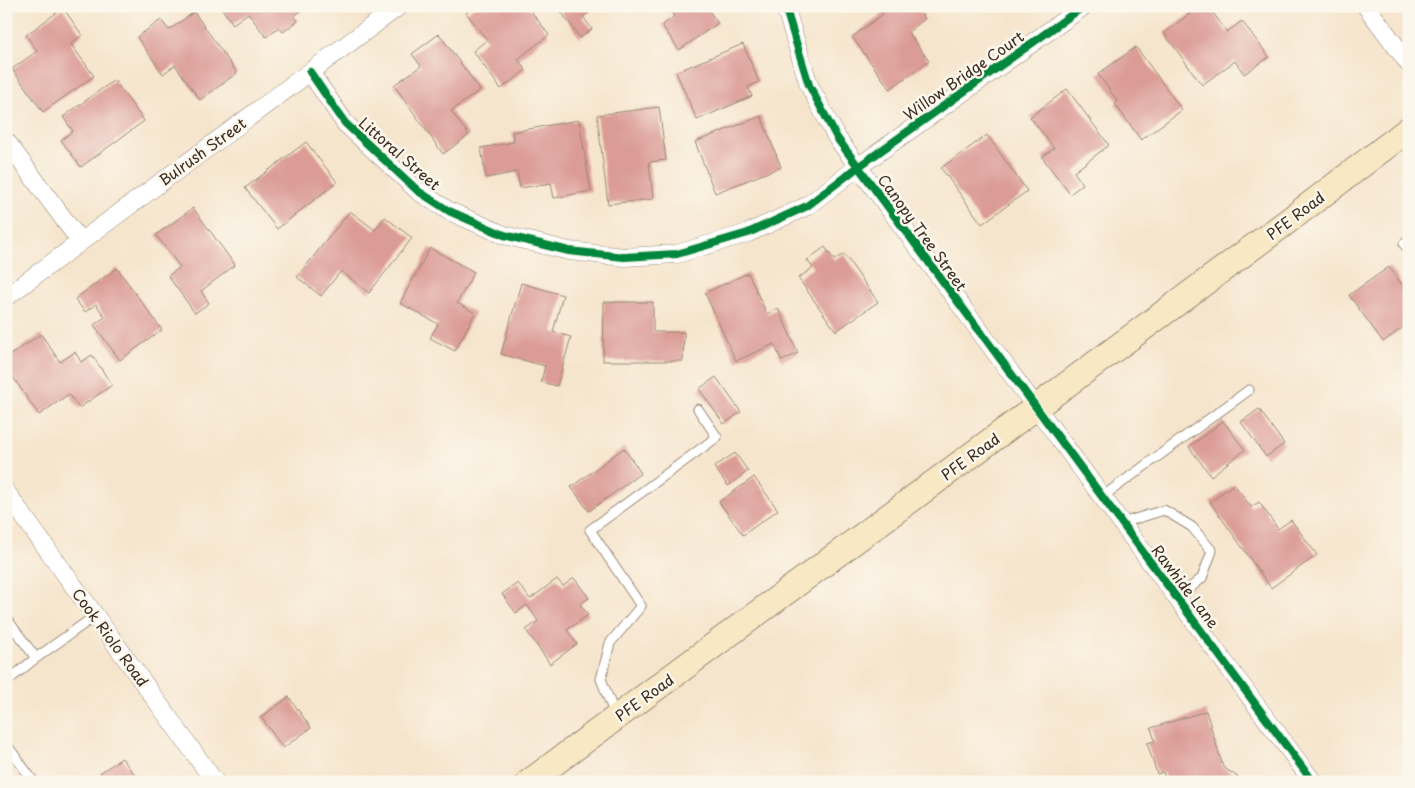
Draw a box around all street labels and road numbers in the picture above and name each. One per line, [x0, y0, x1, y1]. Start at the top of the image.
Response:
street label: Willow Bridge Court [898, 25, 1028, 125]
street label: Bulrush Street [154, 111, 250, 191]
street label: Littoral Street [354, 111, 446, 195]
street label: Canopy Tree Street [873, 169, 973, 295]
street label: PFE Road [1261, 185, 1329, 245]
street label: PFE Road [936, 427, 1004, 485]
street label: Rawhide Lane [1147, 539, 1225, 633]
street label: Cook Riolo Road [67, 583, 155, 691]
street label: PFE Road [610, 668, 678, 726]

